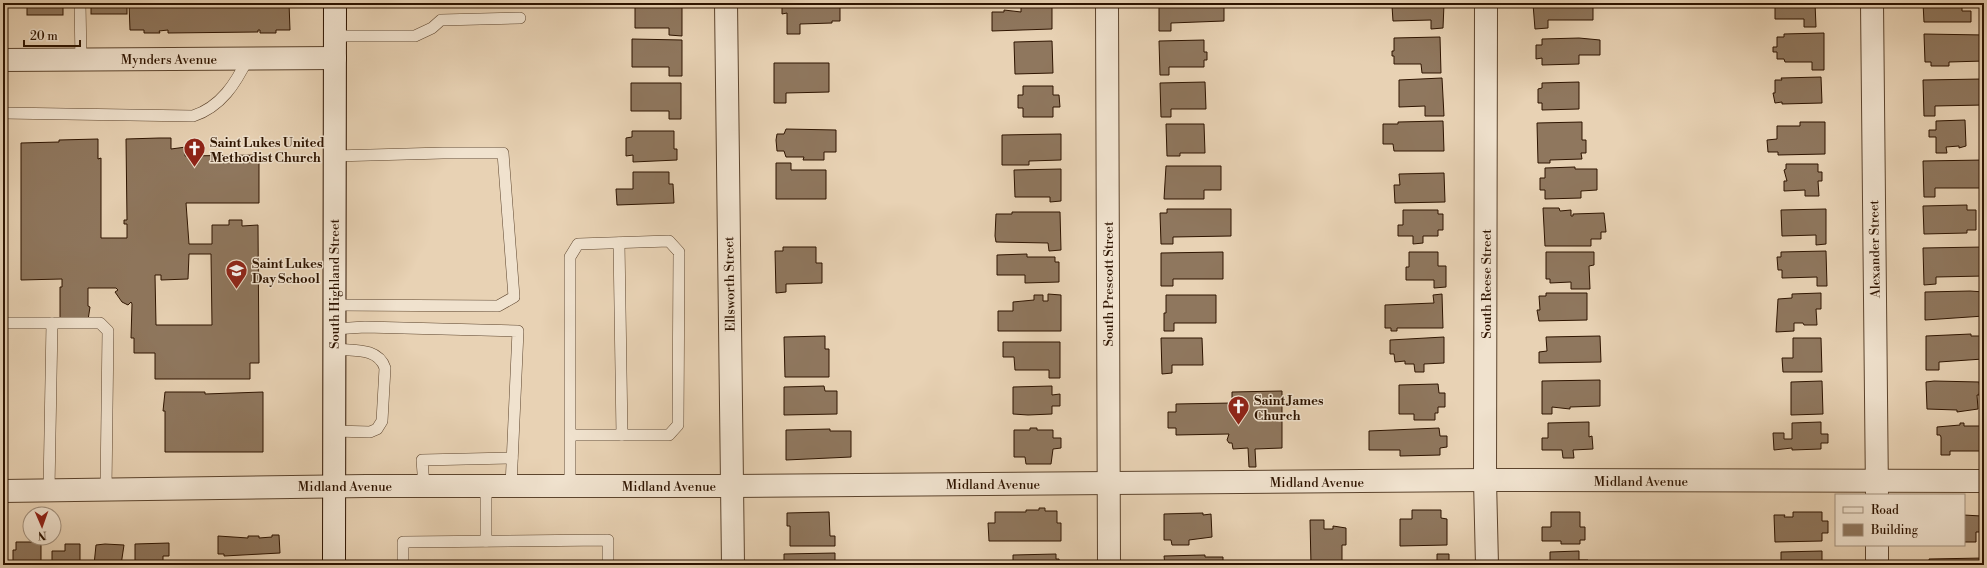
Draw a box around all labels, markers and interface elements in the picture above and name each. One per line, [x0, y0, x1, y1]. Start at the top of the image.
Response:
scale bar [24, 22, 80, 48]
text: 20 m [30, 29, 58, 44]
street label: Mynders Avenue [121, 52, 218, 68]
place label: Saint Lukes United Methodist Church [210, 135, 325, 166]
church icon: Saint Lukes United Methodist Church [182, 136, 208, 169]
street label: Alexander Street [1866, 199, 1884, 299]
street label: South Highland Street [327, 219, 343, 349]
street label: South Prescott Street [1101, 221, 1117, 346]
street label: South Reese Street [1479, 229, 1495, 339]
street label: Ellsworth Street [721, 236, 739, 332]
place label: Saint Lukes Day School [252, 256, 323, 287]
school or university icon: Saint Lukes Day School [223, 257, 249, 290]
place label: Saint James Church [1254, 393, 1324, 424]
church icon: Saint James Church [1225, 394, 1251, 427]
street label: Midland Avenue [1594, 474, 1689, 490]
street label: Midland Avenue [1270, 475, 1365, 491]
street label: Midland Avenue [946, 477, 1041, 493]
street label: Midland Avenue [298, 479, 393, 495]
street label: Midland Avenue [622, 479, 717, 495]
legend [1835, 494, 1965, 546]
text: Road [1871, 503, 1899, 518]
north arrow [22, 506, 62, 546]
text: Building [1870, 523, 1919, 538]
text: N [37, 528, 47, 542]

